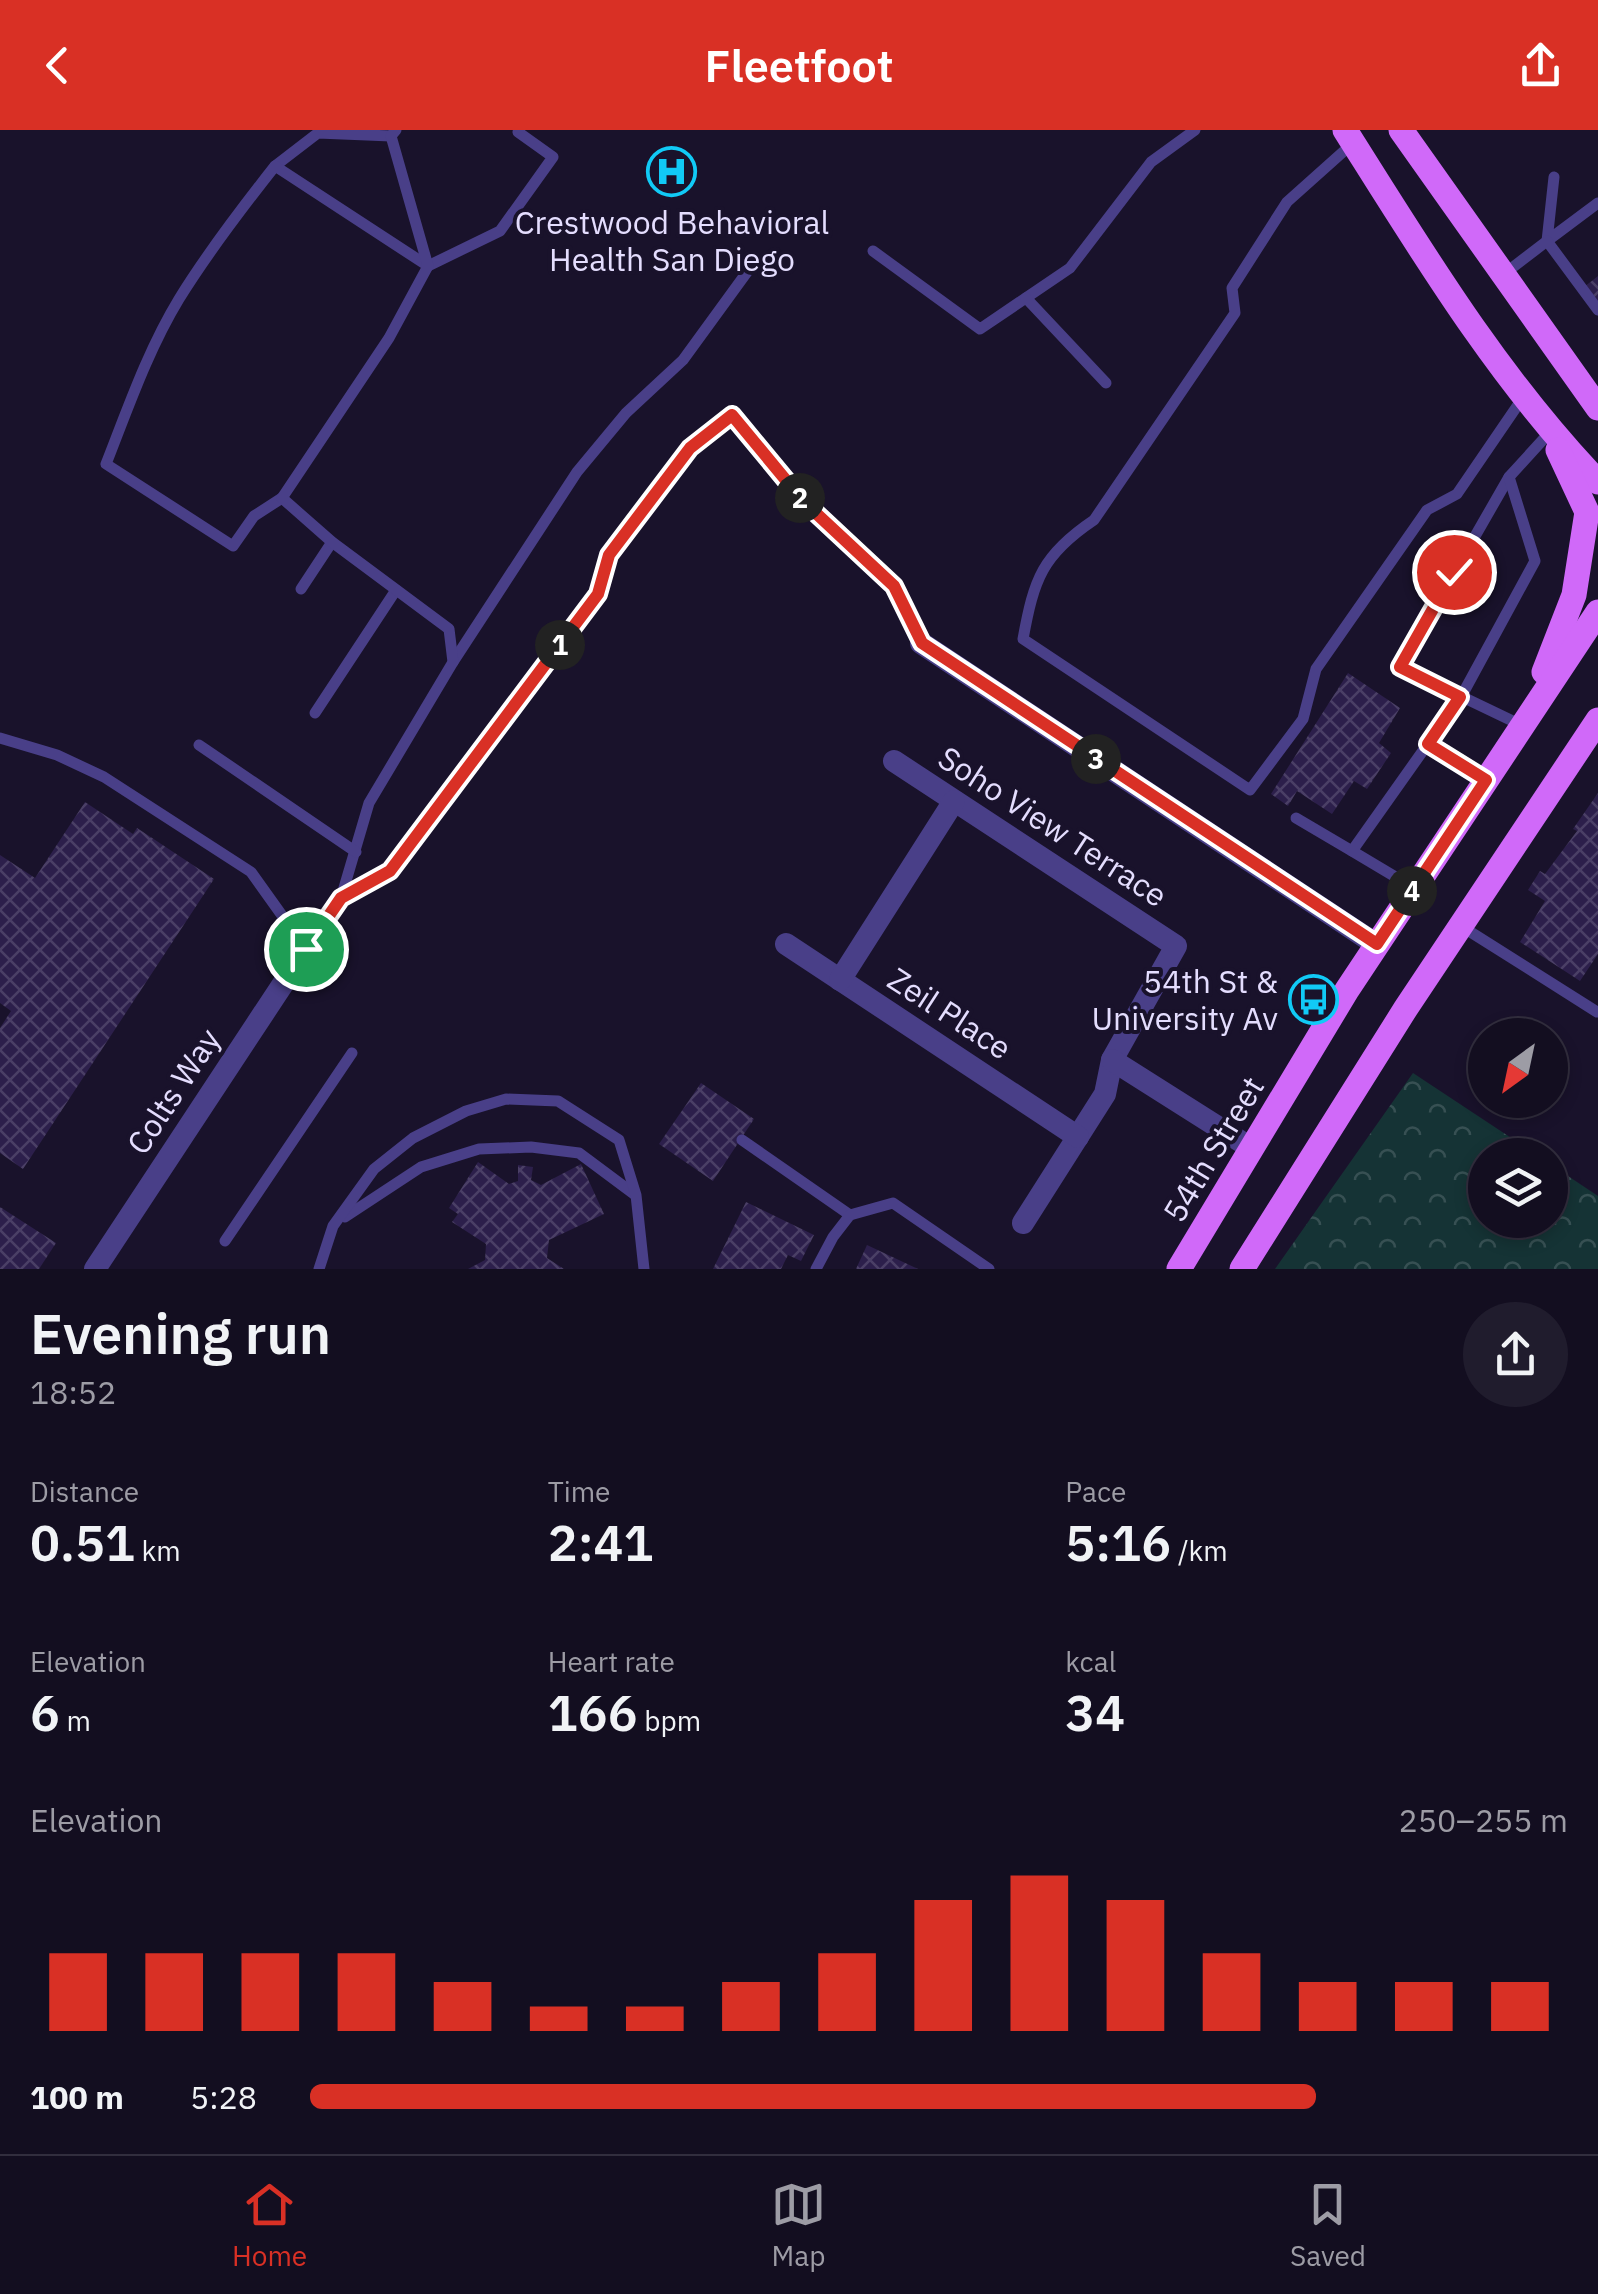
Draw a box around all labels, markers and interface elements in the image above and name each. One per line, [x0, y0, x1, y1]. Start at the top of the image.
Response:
text: Fleetfoot [705, 36, 894, 94]
icon: back [30, 38, 85, 93]
icon: share [1513, 38, 1568, 93]
hospital icon: Crestwood Behavioral Health San Diego [646, 146, 698, 198]
place label: Crestwood Behavioral Health San Diego [515, 201, 829, 280]
pin: 2 [775, 473, 825, 523]
text: 2 [792, 479, 808, 516]
pin [1412, 530, 1497, 615]
icon: check [1427, 545, 1482, 600]
pin: 1 [535, 620, 585, 670]
text: 1 [552, 626, 568, 663]
pin: 3 [1071, 734, 1121, 784]
street label: Soho View Terrace [930, 736, 1176, 916]
text: 3 [1088, 740, 1104, 777]
pin: 4 [1387, 866, 1437, 916]
text: 4 [1404, 872, 1420, 909]
pin [264, 907, 349, 992]
icon: arrive [279, 922, 334, 977]
street label: Zeil Place [880, 958, 1020, 1068]
place label: 54th St & University Av [1091, 960, 1278, 1039]
bus stop icon: 54th St & University Av [1287, 973, 1339, 1025]
north arrow [1468, 1018, 1568, 1118]
map controls [1468, 1018, 1568, 1238]
street label: Colts Way [117, 1020, 229, 1162]
street label: 54th Street [1153, 1068, 1273, 1230]
button: layers [1468, 1138, 1568, 1238]
text: Evening run [30, 1298, 331, 1369]
button: share [1463, 1302, 1568, 1407]
text: 18:52 [30, 1371, 116, 1413]
text: Distance [30, 1473, 139, 1510]
text: Time [548, 1473, 611, 1510]
text: Pace [1065, 1473, 1126, 1510]
text: 0.51 [30, 1510, 135, 1575]
text: 2:41 [548, 1510, 654, 1575]
text: 5:16 [1065, 1510, 1171, 1575]
text: km [135, 1532, 181, 1569]
text: /km [1171, 1532, 1228, 1569]
text: Elevation [30, 1643, 146, 1680]
text: Heart rate [548, 1643, 675, 1680]
text: kcal [1065, 1643, 1116, 1680]
text: 6 [30, 1680, 60, 1745]
text: 166 [548, 1680, 638, 1745]
text: 34 [1065, 1680, 1125, 1745]
text: m [60, 1702, 91, 1739]
text: bpm [638, 1702, 701, 1739]
text: Elevation [30, 1799, 163, 1841]
text: 250–255 m [1398, 1799, 1568, 1841]
text: 100 m [30, 2076, 124, 2118]
text: 5:28 [190, 2076, 257, 2118]
tab: Home [232, 2177, 307, 2274]
tab: Map [771, 2177, 826, 2274]
tab: Saved [1290, 2177, 1366, 2274]

